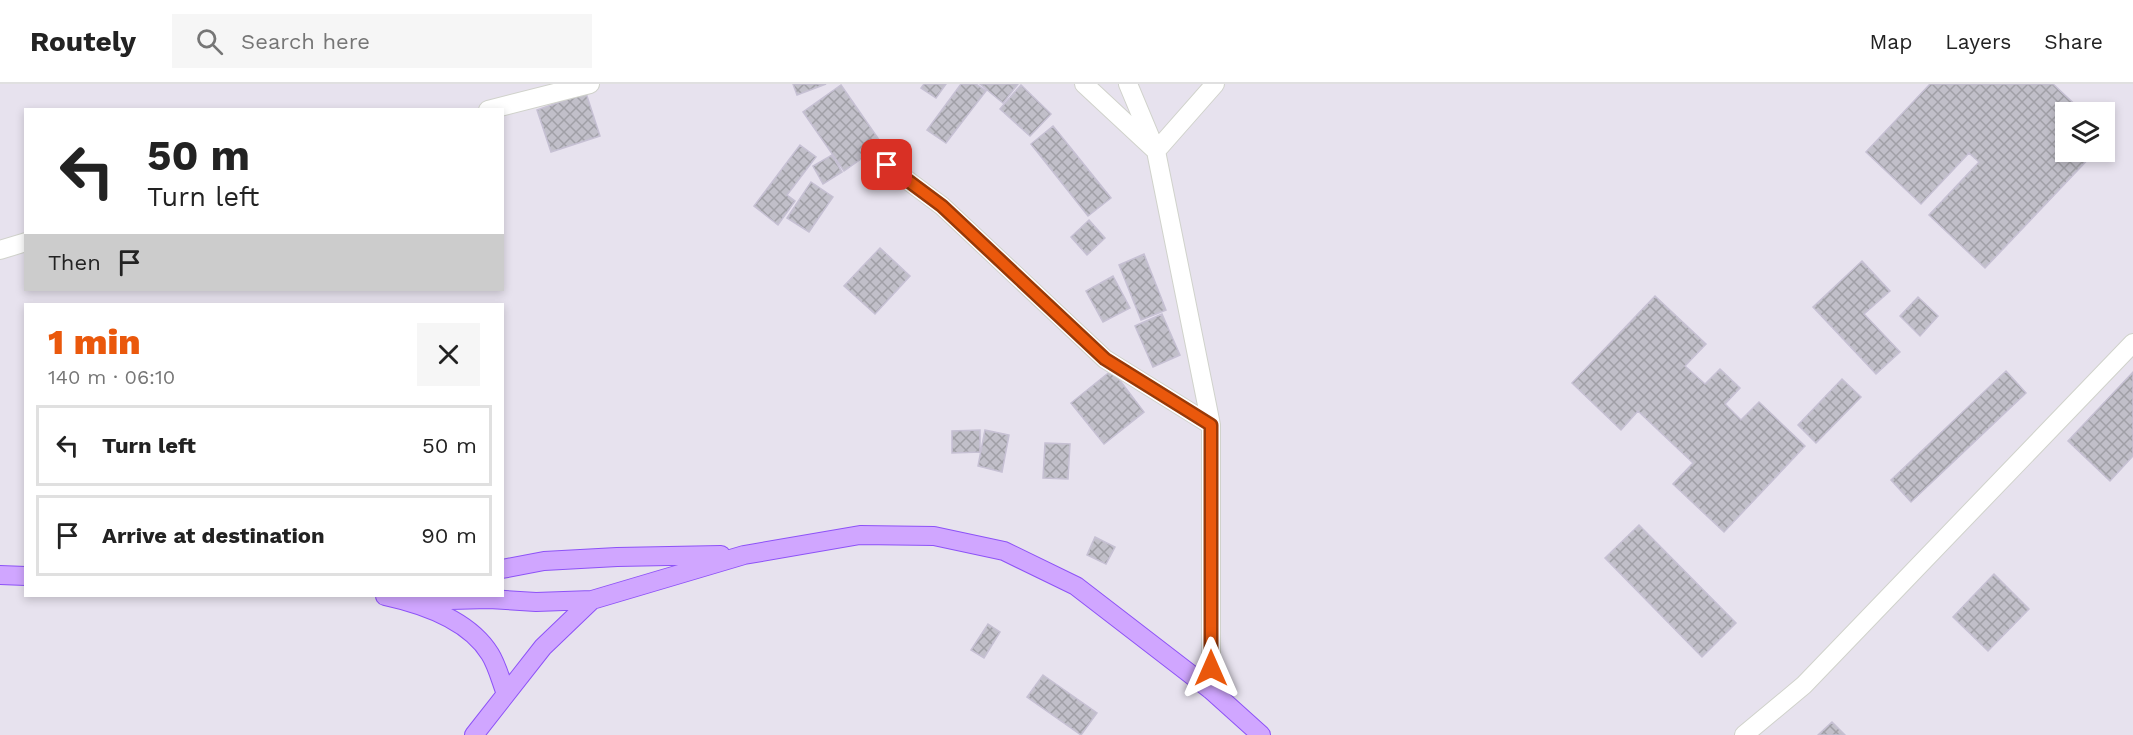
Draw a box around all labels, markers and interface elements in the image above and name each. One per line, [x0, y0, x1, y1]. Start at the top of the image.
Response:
search box [172, 14, 592, 68]
text: Routely [30, 25, 136, 58]
icon: search [193, 25, 226, 58]
text: Search here [241, 29, 370, 54]
text: Map [1869, 29, 1912, 54]
text: Layers [1945, 29, 2011, 54]
text: Share [2044, 29, 2103, 54]
map controls [2055, 102, 2115, 162]
button: layers [2055, 102, 2115, 162]
text: 50 m [147, 131, 250, 180]
icon: left [48, 132, 126, 210]
pin [861, 139, 912, 190]
icon: arrive [870, 148, 903, 181]
text: Turn left [147, 181, 259, 213]
icon: arrive [113, 246, 146, 279]
text: Then [48, 250, 101, 275]
text: 1 min [48, 321, 141, 363]
button: close [417, 323, 480, 386]
text: 140 m · 06:10 [48, 365, 175, 389]
icon: left [51, 429, 84, 462]
text: Turn left [102, 433, 196, 458]
text: 50 m [422, 433, 477, 458]
icon: arrive [51, 519, 84, 552]
text: Arrive at destination [102, 523, 325, 548]
text: 90 m [421, 523, 477, 548]
position arrow [1179, 636, 1243, 700]

